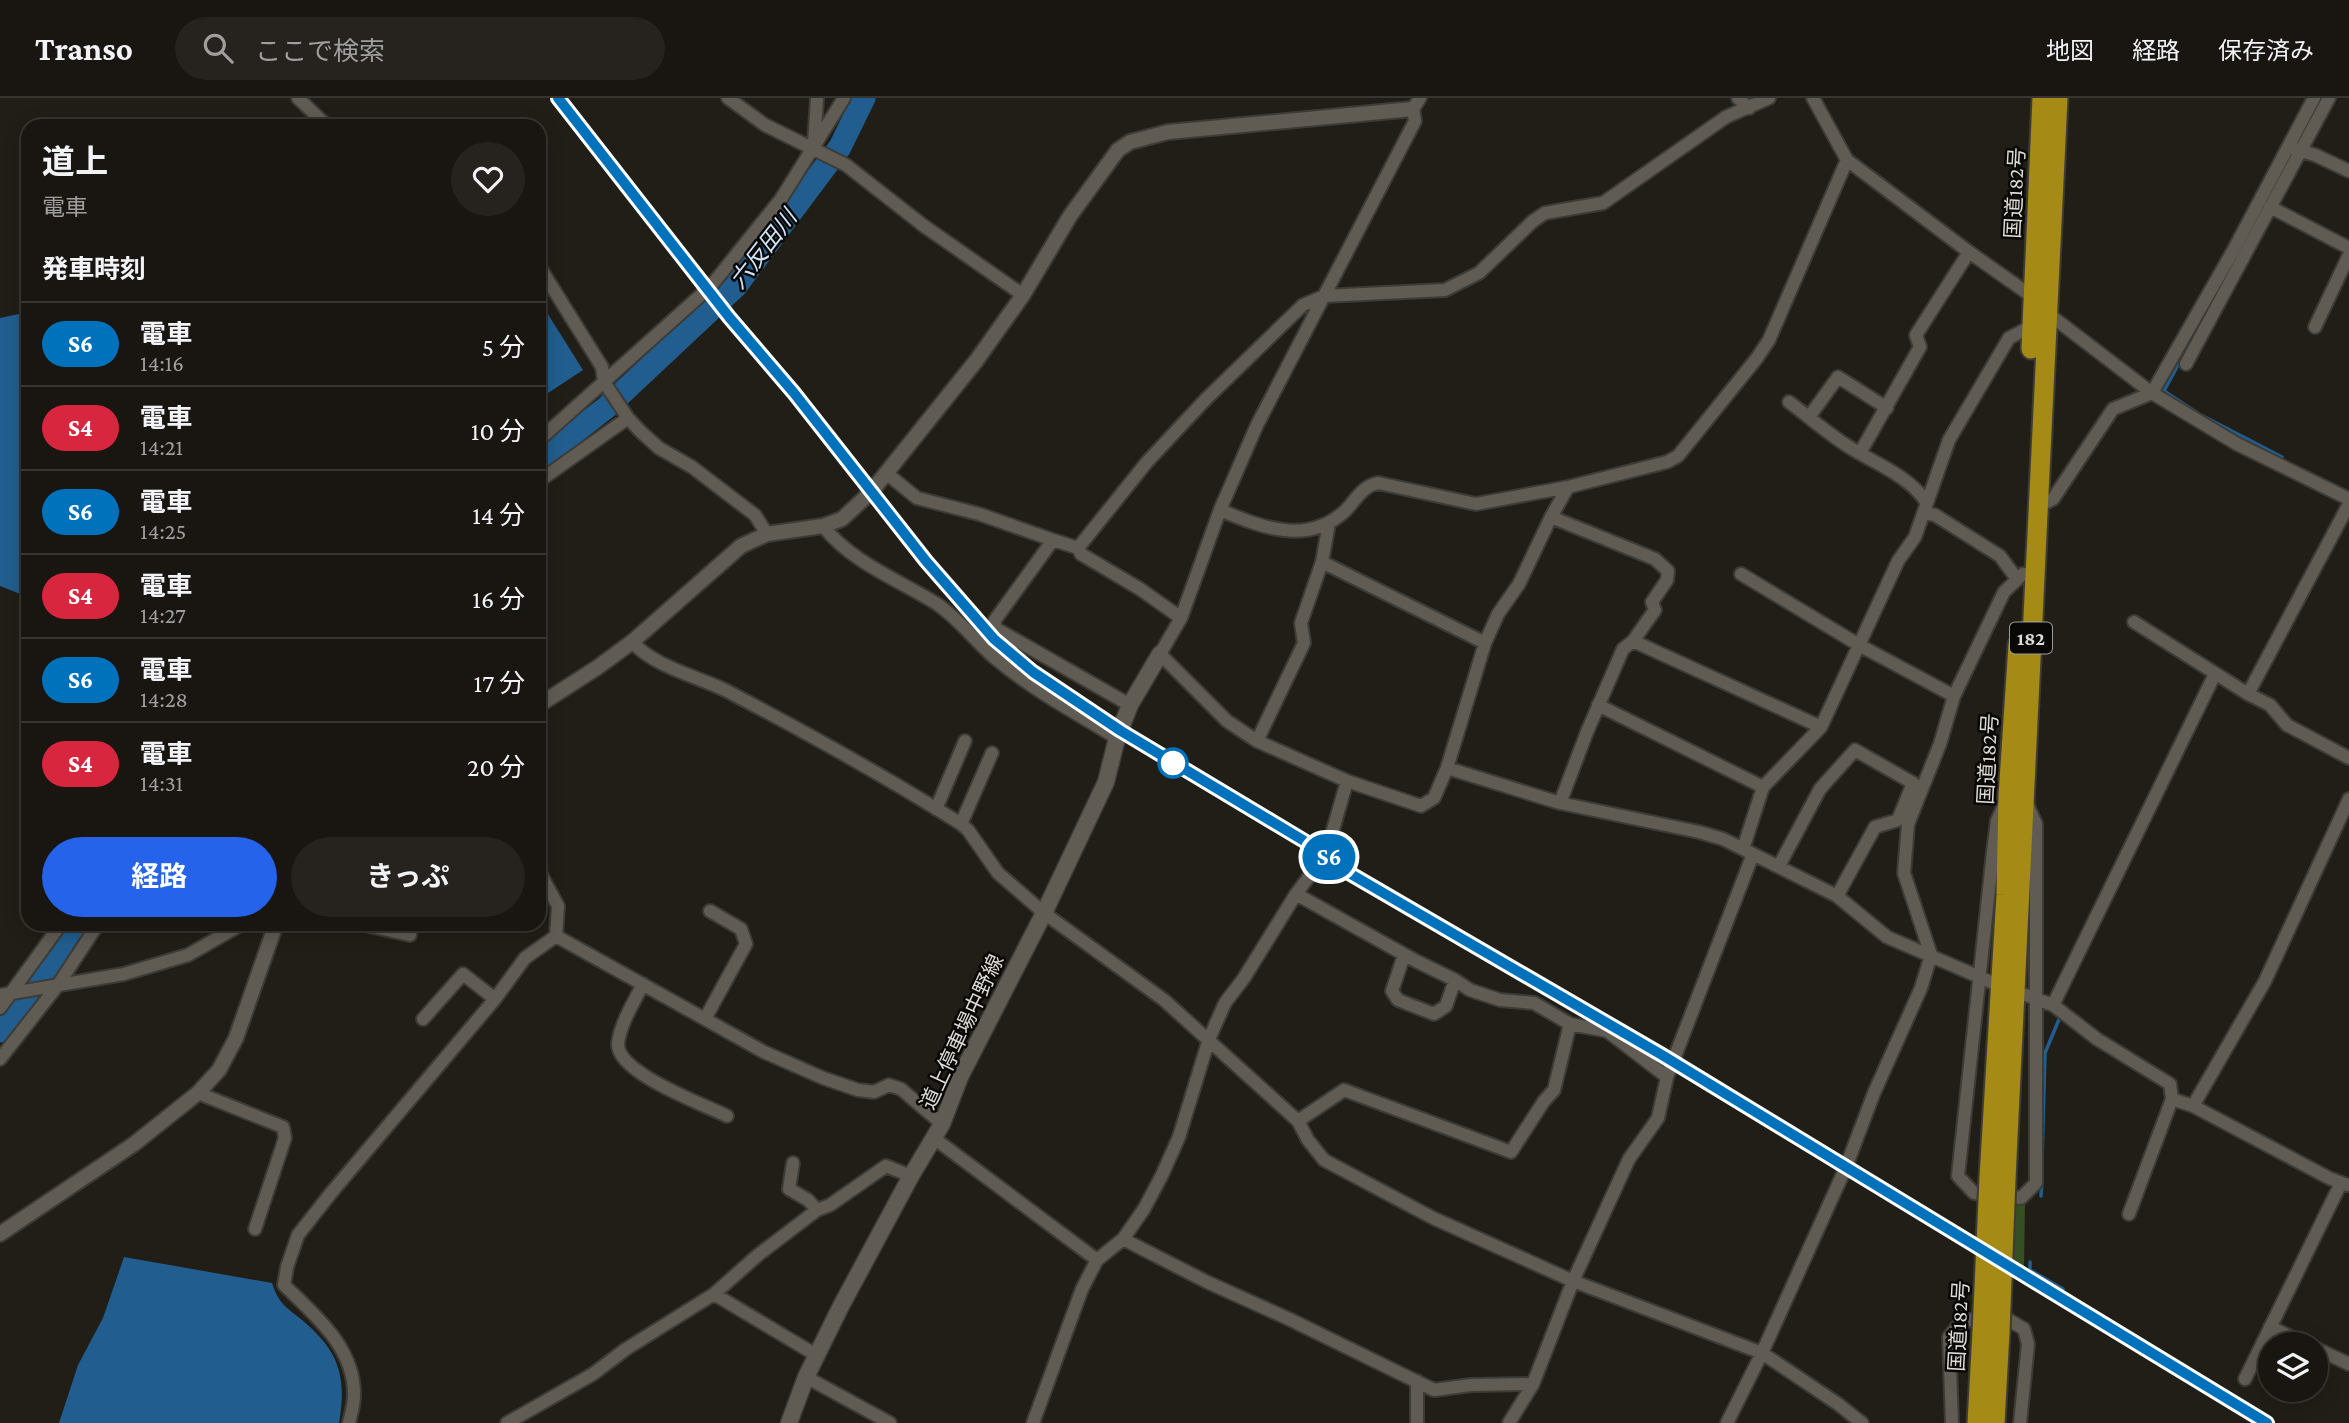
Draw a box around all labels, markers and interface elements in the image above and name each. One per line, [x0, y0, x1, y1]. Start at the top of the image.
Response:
search box [175, 17, 665, 80]
icon: search [199, 29, 237, 67]
text: Transo [35, 30, 133, 67]
text: ここで検索 [255, 37, 385, 66]
text: 地図 [2046, 37, 2094, 64]
text: 経路 [2132, 37, 2180, 64]
text: 保存済み [2218, 37, 2314, 64]
button: heart [451, 142, 525, 216]
text: 道上 [42, 143, 108, 180]
street label: 国道182号 [2001, 147, 2029, 239]
text: 電車 [42, 194, 88, 220]
water label: 六反田川 [724, 202, 803, 293]
text: 発車時刻 [42, 255, 146, 284]
text: 電車 [140, 320, 192, 349]
text: S6 [68, 330, 93, 357]
text: 5 分 [482, 333, 525, 362]
text: 14:16 [140, 350, 184, 376]
text: 電車 [140, 404, 192, 433]
text: S4 [68, 414, 93, 441]
text: 10 分 [471, 417, 525, 446]
text: 14:21 [140, 434, 183, 460]
text: 電車 [140, 488, 192, 517]
text: S6 [68, 498, 93, 525]
text: 14 分 [472, 501, 525, 530]
text: 14:25 [140, 518, 186, 544]
text: 電車 [140, 572, 192, 601]
text: S4 [68, 582, 93, 609]
text: 16 分 [472, 585, 525, 614]
text: 14:27 [140, 602, 186, 628]
road number: 182 [2010, 622, 2052, 653]
text: 電車 [140, 656, 192, 685]
text: S6 [68, 666, 93, 693]
text: 17 分 [474, 669, 525, 698]
text: 14:28 [140, 686, 188, 712]
street label: 国道182号 [1974, 713, 2002, 805]
text: 電車 [140, 740, 192, 769]
unlabelled marker [1158, 748, 1188, 778]
text: S4 [68, 750, 93, 777]
text: 20 分 [467, 753, 525, 782]
text: 14:31 [140, 770, 183, 796]
line badge: S6 [1298, 834, 1360, 880]
button: 経路 [42, 837, 277, 917]
button: きっぷ [291, 837, 525, 917]
text: S6 [1316, 843, 1342, 870]
street label: 道上停車場中野線 [916, 951, 1008, 1113]
street label: 国道182号 [1945, 1280, 1973, 1372]
map controls [2258, 1332, 2328, 1402]
button: layers [2258, 1332, 2328, 1402]

